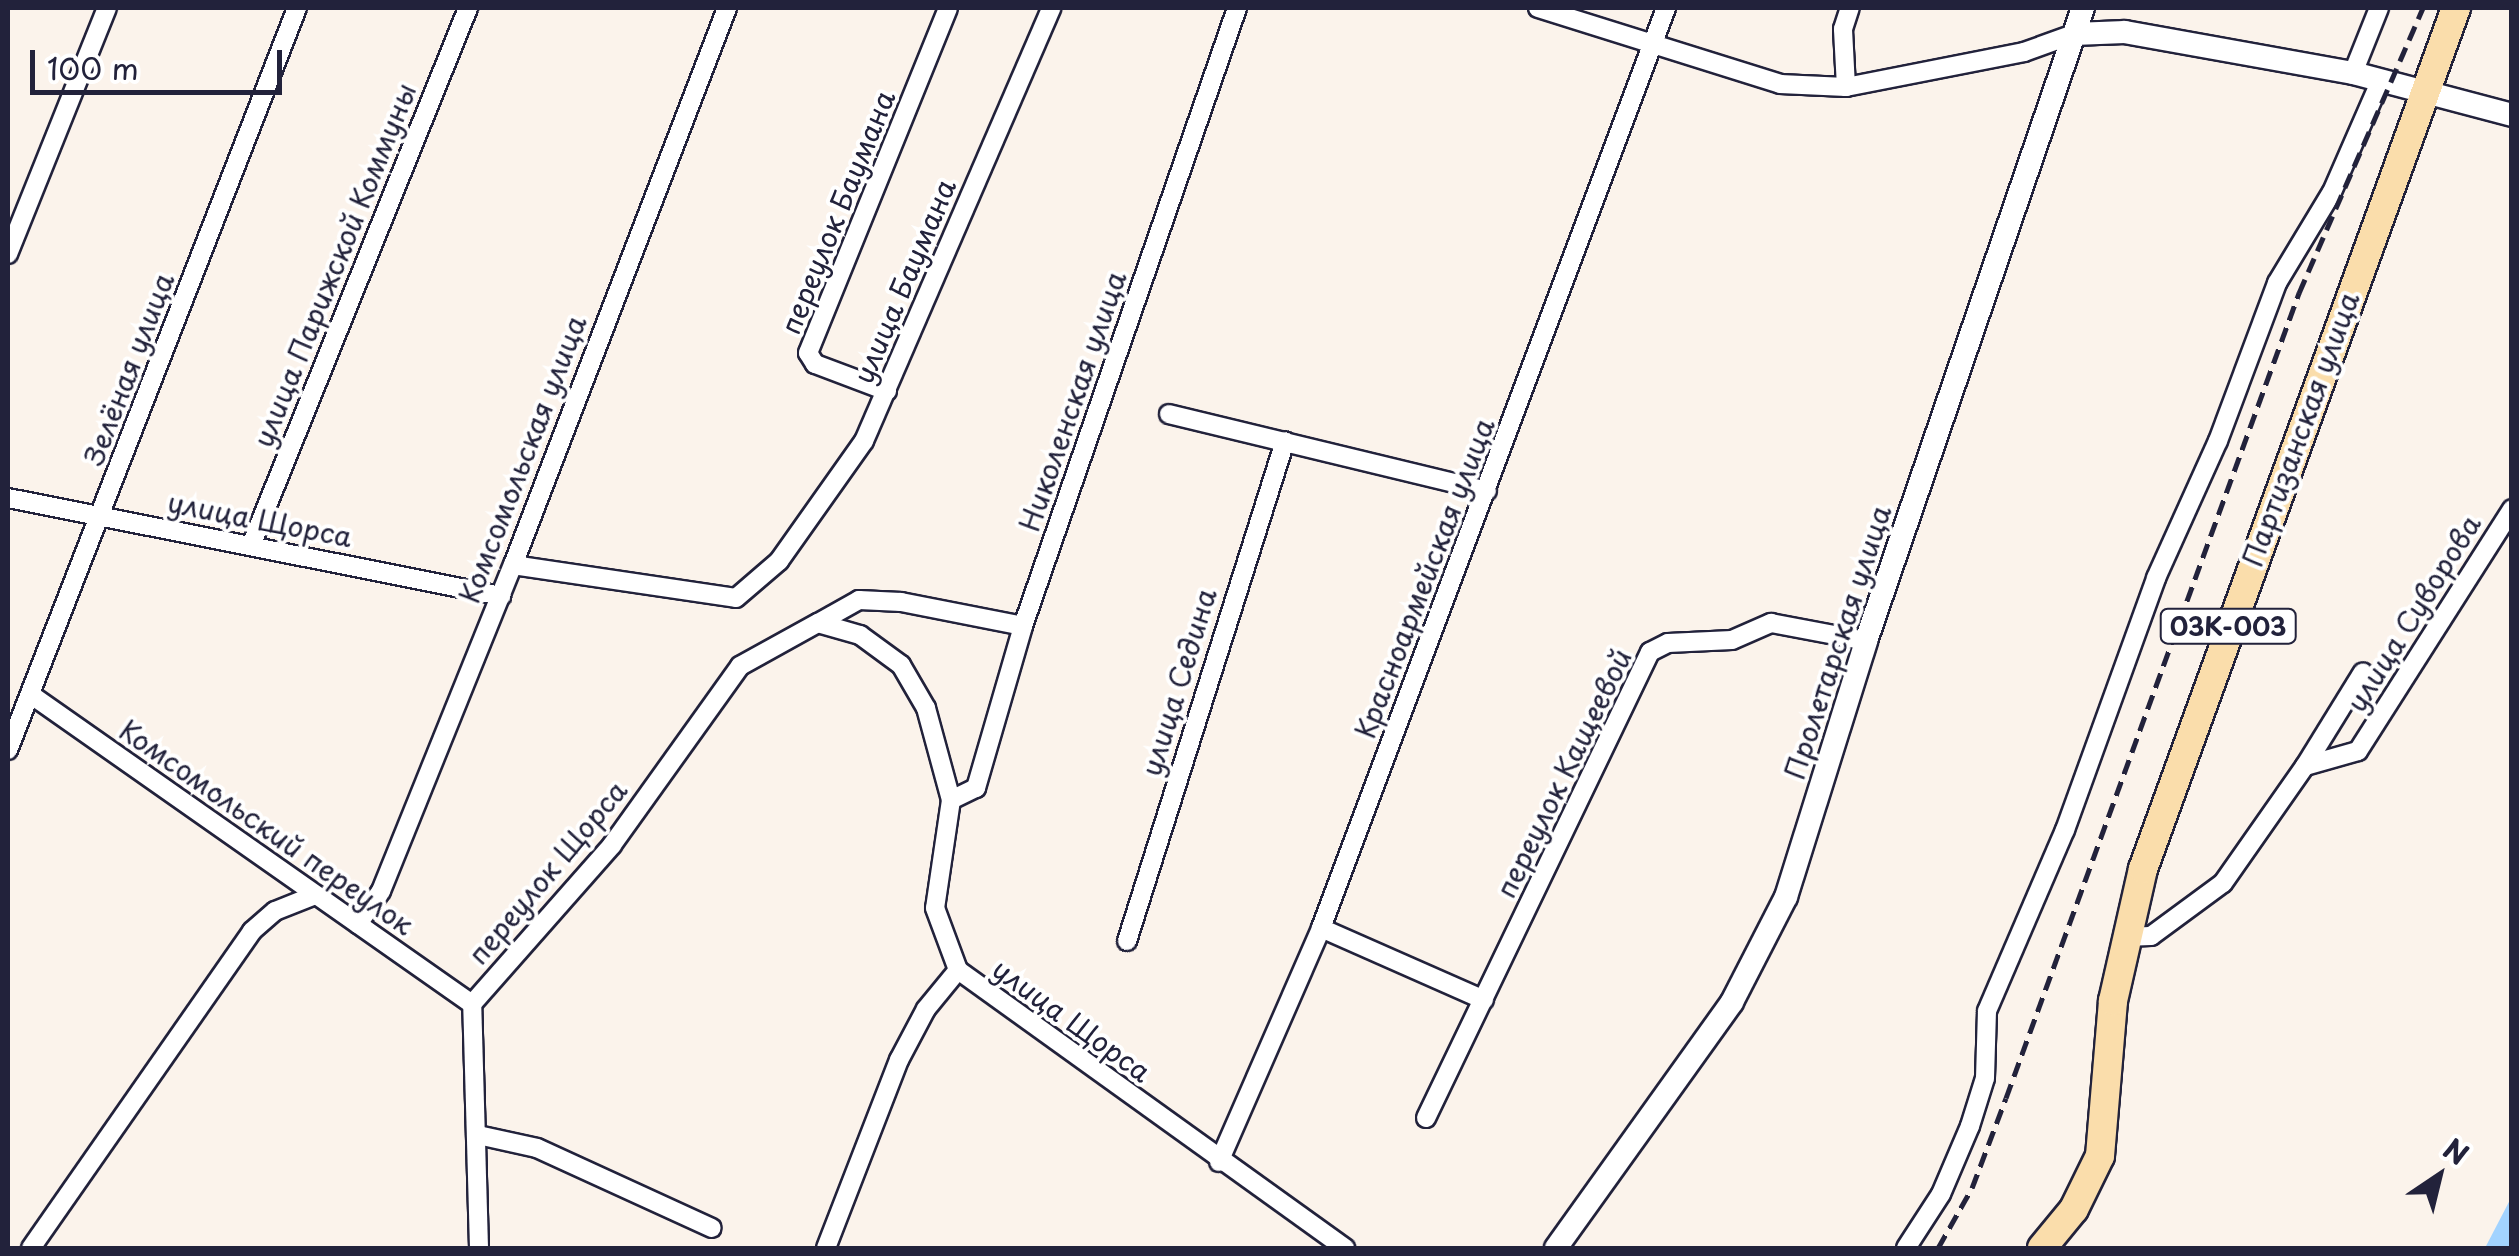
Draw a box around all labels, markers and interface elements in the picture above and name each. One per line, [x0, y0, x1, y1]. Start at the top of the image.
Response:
scale bar [35, 30, 288, 92]
text: 100 m [47, 45, 139, 90]
street label: улица Парижской Коммуны [245, 78, 423, 452]
street label: переулок Баумана [773, 85, 901, 339]
street label: улица Баумана [846, 174, 962, 388]
street label: Николенская улица [1012, 266, 1132, 536]
street label: Зелёная улица [76, 267, 180, 471]
street label: Партизанская улица [2234, 287, 2366, 571]
street label: Комсомольская улица [451, 309, 593, 609]
street label: Красноармейская улица [1347, 413, 1501, 743]
street label: улица Щорса [164, 485, 356, 553]
street label: Пролетарская улица [1777, 500, 1897, 784]
street label: улица Суворова [2339, 508, 2487, 718]
street label: улица Седина [1133, 583, 1223, 781]
road number: 03К-003 [2158, 606, 2298, 646]
street label: переулок Кащеевой [1488, 643, 1638, 903]
street label: Комсомольский переулок [114, 713, 420, 941]
street label: переулок Щорса [460, 773, 634, 971]
street label: улица Щорса [986, 951, 1158, 1089]
north arrow [2389, 1126, 2489, 1226]
text: N [2435, 1127, 2478, 1175]

